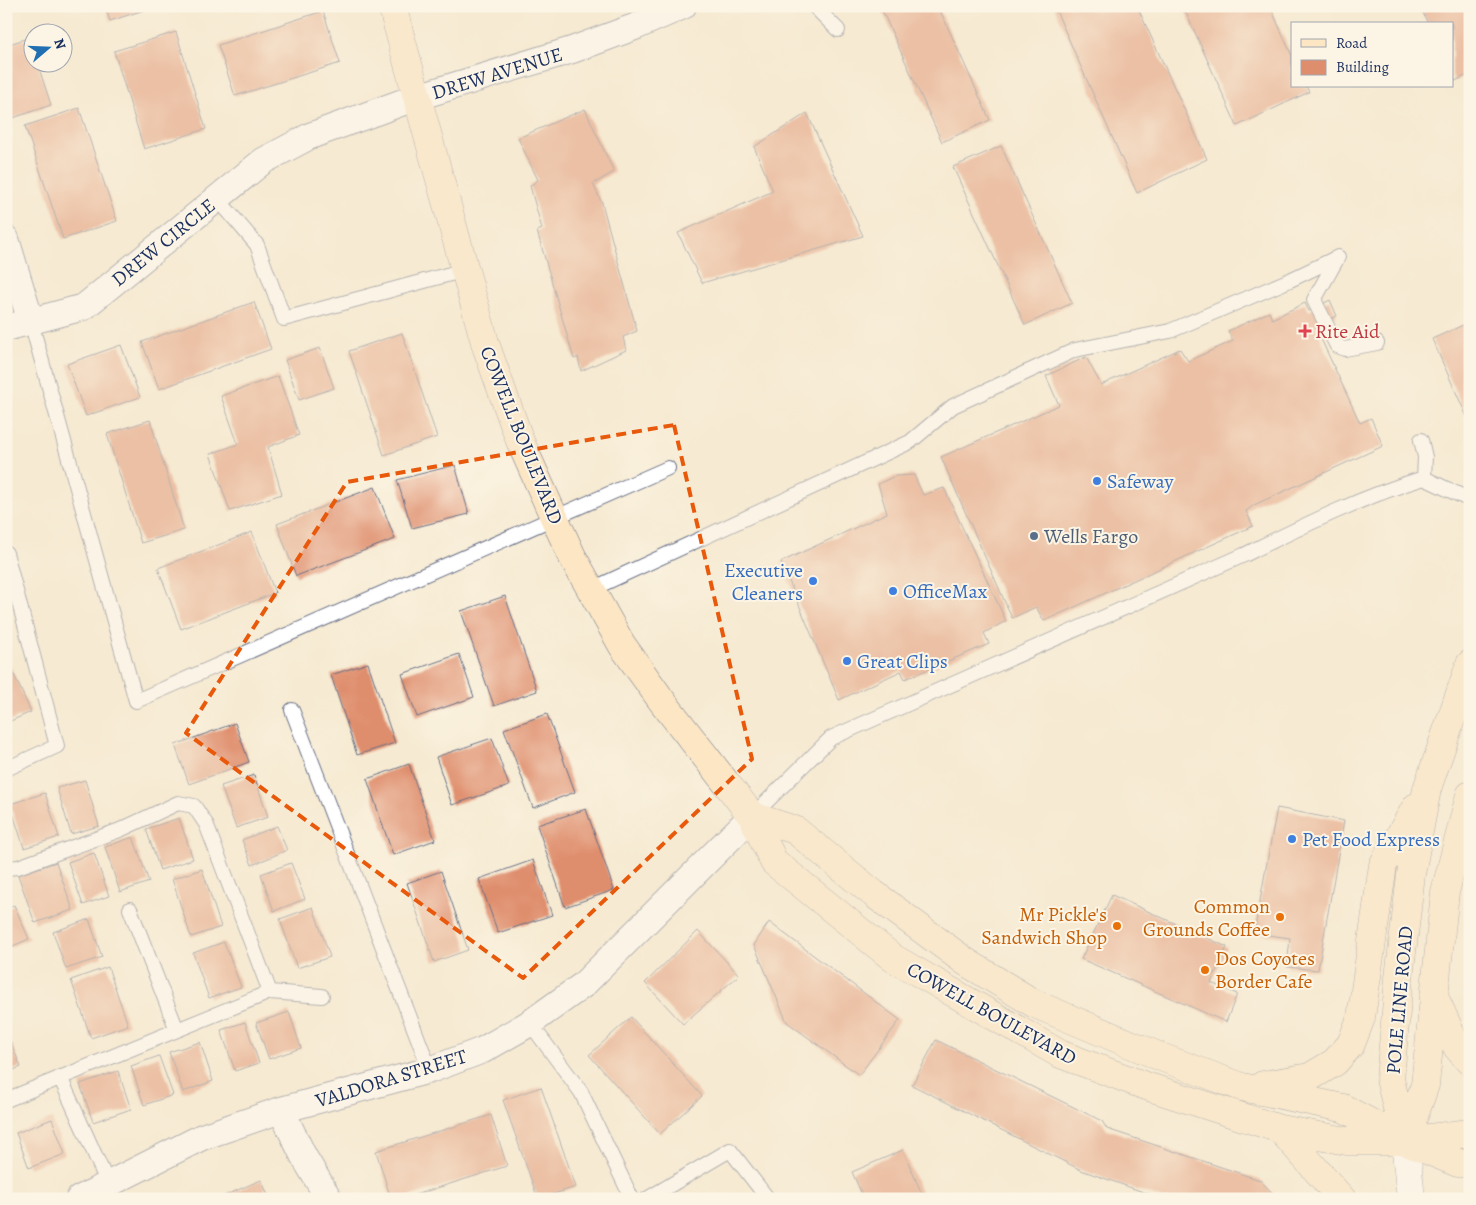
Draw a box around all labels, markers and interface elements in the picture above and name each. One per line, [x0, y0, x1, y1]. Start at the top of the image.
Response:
north arrow [22, 22, 72, 72]
legend [1291, 22, 1454, 88]
text: Road [1336, 33, 1368, 53]
text: N [49, 36, 70, 52]
street label: DREW AVENUE [428, 41, 566, 106]
text: Building [1336, 57, 1389, 77]
street label: DREW CIRCLE [106, 192, 221, 293]
place label: Rite Aid [1315, 318, 1380, 345]
marker: Rite Aid [1299, 325, 1311, 337]
street label: COWELL BOULEVARD [473, 342, 570, 528]
place label: Safeway [1107, 468, 1174, 495]
marker: Safeway [1091, 475, 1103, 487]
place label: Wells Fargo [1043, 523, 1138, 550]
marker: Wells Fargo [1028, 530, 1040, 542]
place label: Executive Cleaners [724, 557, 803, 607]
marker: Executive Cleaners [807, 575, 819, 587]
place label: OfficeMax [903, 578, 988, 605]
marker: OfficeMax [887, 585, 899, 597]
place label: Great Clips [857, 648, 948, 675]
marker: Great Clips [841, 655, 853, 667]
place label: Pet Food Express [1302, 826, 1440, 853]
marker: Pet Food Express [1286, 833, 1298, 845]
place label: Common Grounds Coffee [1143, 893, 1270, 943]
place label: Mr Pickle's Sandwich Shop [981, 901, 1107, 951]
marker: Common Grounds Coffee [1274, 911, 1286, 923]
marker: Mr Pickle's Sandwich Shop [1111, 920, 1123, 932]
street label: POLE LINE ROAD [1380, 925, 1419, 1075]
place label: Dos Coyotes Border Cafe [1215, 945, 1315, 995]
street label: COWELL BOULEVARD [902, 956, 1081, 1071]
marker: Dos Coyotes Border Cafe [1199, 964, 1211, 976]
street label: VALDORA STREET [311, 1043, 470, 1115]

